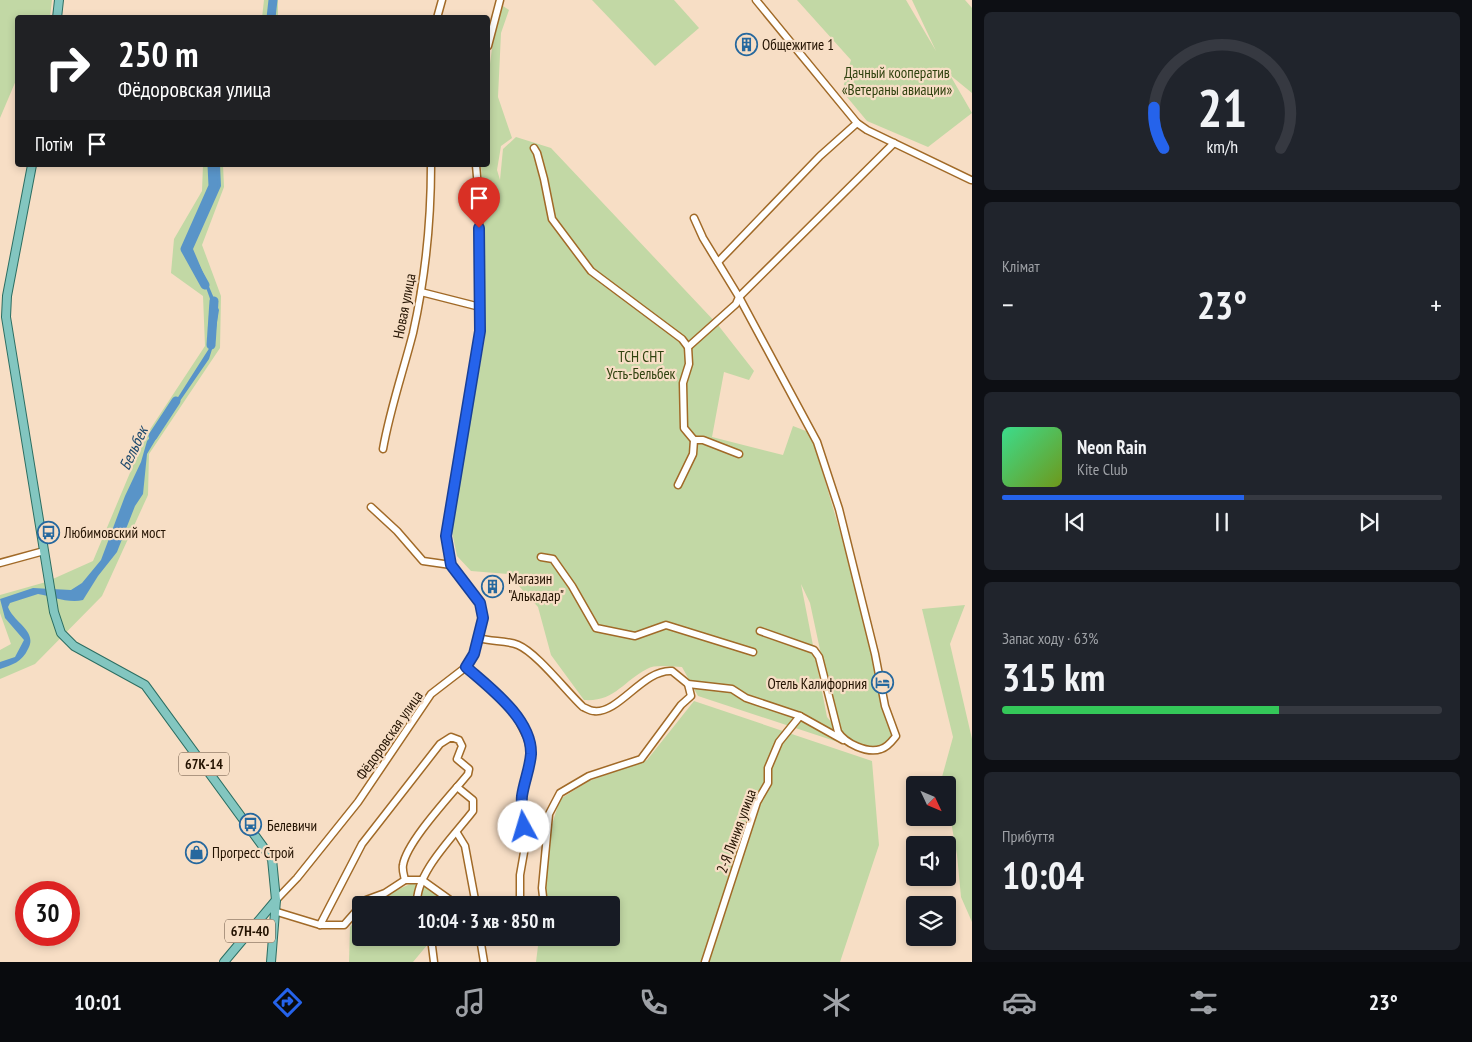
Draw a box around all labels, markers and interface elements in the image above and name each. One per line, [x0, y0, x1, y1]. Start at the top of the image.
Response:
text: 250 m [118, 31, 199, 77]
building icon: Общежитие 1 [734, 32, 758, 56]
icon: right [35, 35, 100, 100]
place label: Общежитие 1 [762, 35, 834, 54]
park label: Дачный кооператив «Ветераны авиации» [842, 63, 952, 99]
text: 21 [1197, 74, 1247, 141]
text: Фёдоровская улица [118, 75, 271, 103]
icon: arrive [83, 130, 111, 158]
text: Потім [35, 132, 73, 156]
text: km/h [1206, 135, 1238, 158]
pin [458, 177, 500, 228]
icon: arrive [465, 184, 493, 212]
text: Клімат [1002, 256, 1040, 276]
street label: Новая улица [388, 272, 420, 340]
text: 23° [1197, 280, 1247, 329]
text: − [1002, 286, 1014, 323]
text: + [1430, 286, 1442, 323]
park label: ТСН СНТ Усть-Бельбек [607, 347, 676, 383]
water label: Бельбек [114, 421, 152, 473]
text: Neon Rain [1077, 435, 1146, 459]
text: Kite Club [1077, 459, 1128, 479]
icon: previous [1061, 508, 1089, 536]
icon: pause [1208, 508, 1236, 536]
icon: next [1355, 508, 1383, 536]
bus stop icon: Любимовский мост [36, 520, 60, 544]
place label: Любимовский мост [63, 523, 166, 542]
place label: Магазин "Алькадар" [508, 569, 564, 605]
building icon: Магазин "Алькадар" [480, 575, 504, 599]
text: Запас ходу · 63% [1002, 628, 1098, 648]
text: 315 km [1002, 652, 1105, 701]
hotel icon: Отель Калифорния [871, 671, 895, 695]
place label: Отель Калифорния [767, 674, 867, 693]
street label: Фёдоровская улица [351, 687, 427, 783]
road number: 67К-14 [179, 752, 229, 776]
north arrow [906, 776, 956, 826]
map controls [906, 776, 956, 946]
street label: 2-Я Линия улица [712, 786, 760, 876]
position arrow [497, 800, 549, 852]
bus stop icon: Белевичи [239, 813, 263, 837]
place label: Белевичи [267, 816, 317, 835]
text: Прибуття [1002, 826, 1054, 846]
button: sound [906, 836, 956, 886]
shop icon: Прогресс Строй [184, 840, 208, 864]
place label: Прогресс Строй [212, 843, 294, 862]
text: 10:04 [1002, 850, 1084, 899]
speed limit sign: 30 [15, 881, 80, 946]
button: layers [906, 896, 956, 946]
text: 10:04 · 3 хв · 850 m [417, 909, 555, 933]
road number: 67H-40 [225, 919, 275, 942]
icon: directions [270, 985, 305, 1020]
icon: music [453, 985, 488, 1020]
icon: phone [636, 985, 671, 1020]
icon: climate [819, 985, 854, 1020]
icon: car [1002, 985, 1037, 1020]
icon: filters [1186, 985, 1221, 1020]
text: 10:01 [74, 988, 122, 1016]
text: 23° [1369, 988, 1398, 1016]

